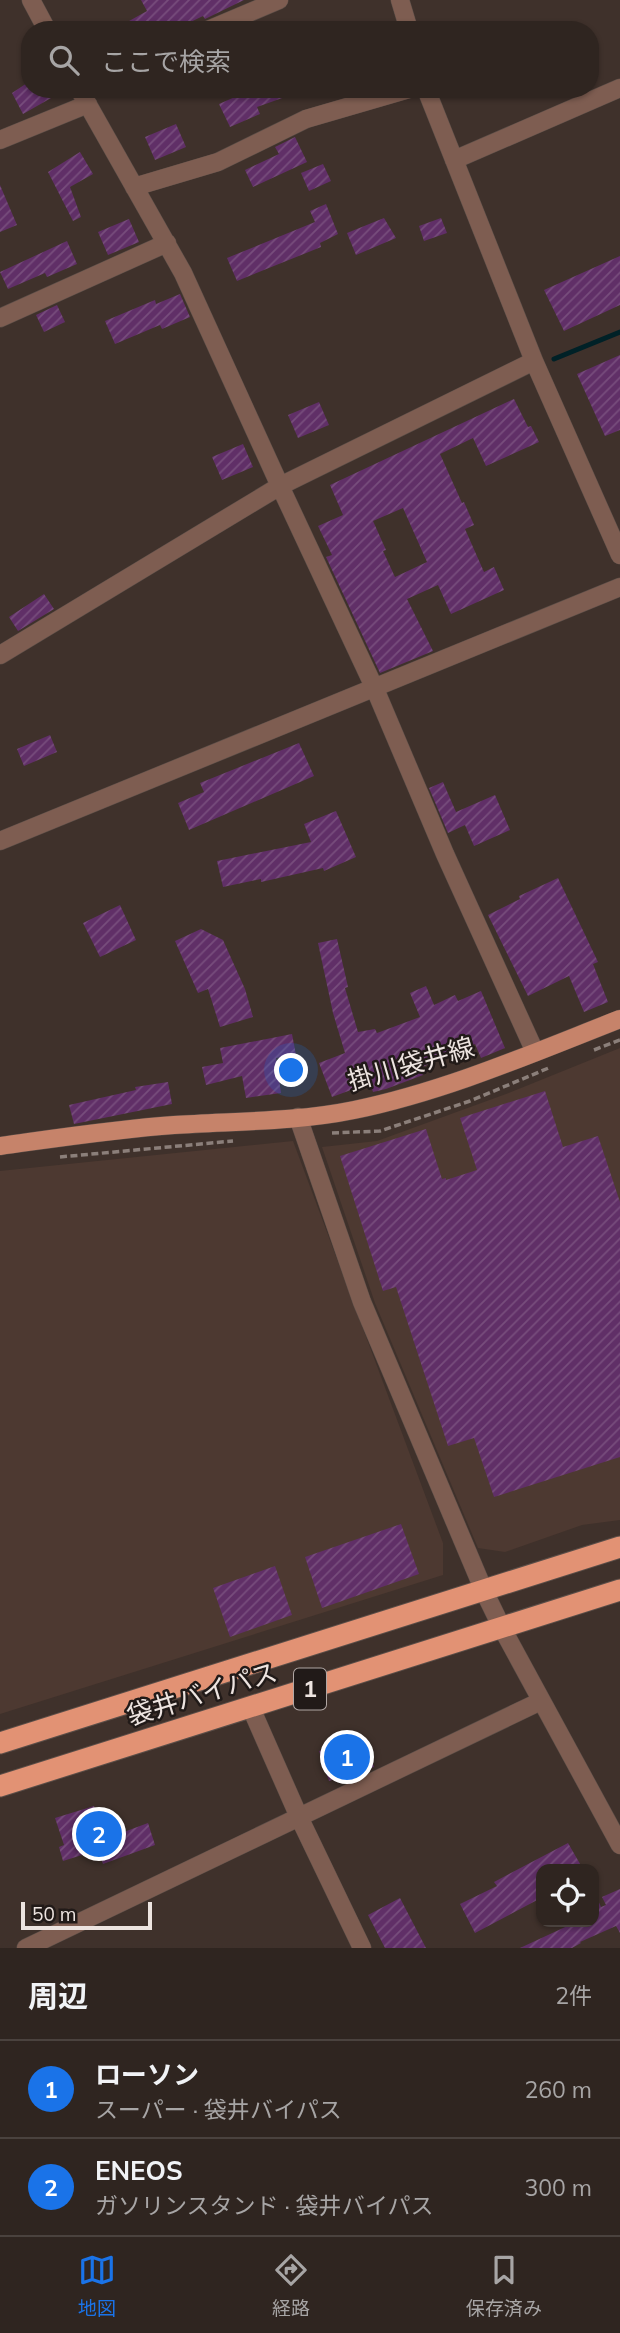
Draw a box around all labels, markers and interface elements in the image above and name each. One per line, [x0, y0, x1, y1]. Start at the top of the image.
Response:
search box [21, 21, 599, 98]
icon: search [45, 41, 83, 79]
text: ここで検索 [101, 45, 231, 78]
street label: 掛川袋井線 [344, 1030, 478, 1097]
your location [274, 1053, 308, 1087]
street label: 袋井バイパス [123, 1655, 281, 1732]
road number: 1 [294, 1668, 326, 1709]
pin: 1 [324, 1731, 370, 1783]
pin: 2 [76, 1808, 122, 1860]
map controls [536, 1864, 599, 1927]
button: locate [536, 1864, 599, 1927]
scale bar [21, 1899, 152, 1931]
text: 50 m [32, 1902, 76, 1926]
text: 周辺 [28, 1977, 88, 2015]
text: 2件 [555, 1981, 592, 2010]
text: ローソン [95, 2058, 199, 2091]
text: 1 [44, 2075, 58, 2104]
text: 260 m [524, 2075, 592, 2104]
text: スーパー · 袋井バイパス [95, 2095, 342, 2124]
text: ENEOS [95, 2154, 183, 2187]
text: 2 [44, 2173, 58, 2202]
text: 300 m [524, 2173, 592, 2202]
text: ガソリンスタンド · 袋井バイパス [95, 2191, 433, 2220]
tab: 地図 [78, 2251, 116, 2320]
tab: 経路 [272, 2251, 310, 2320]
tab: 保存済み [466, 2251, 542, 2320]

